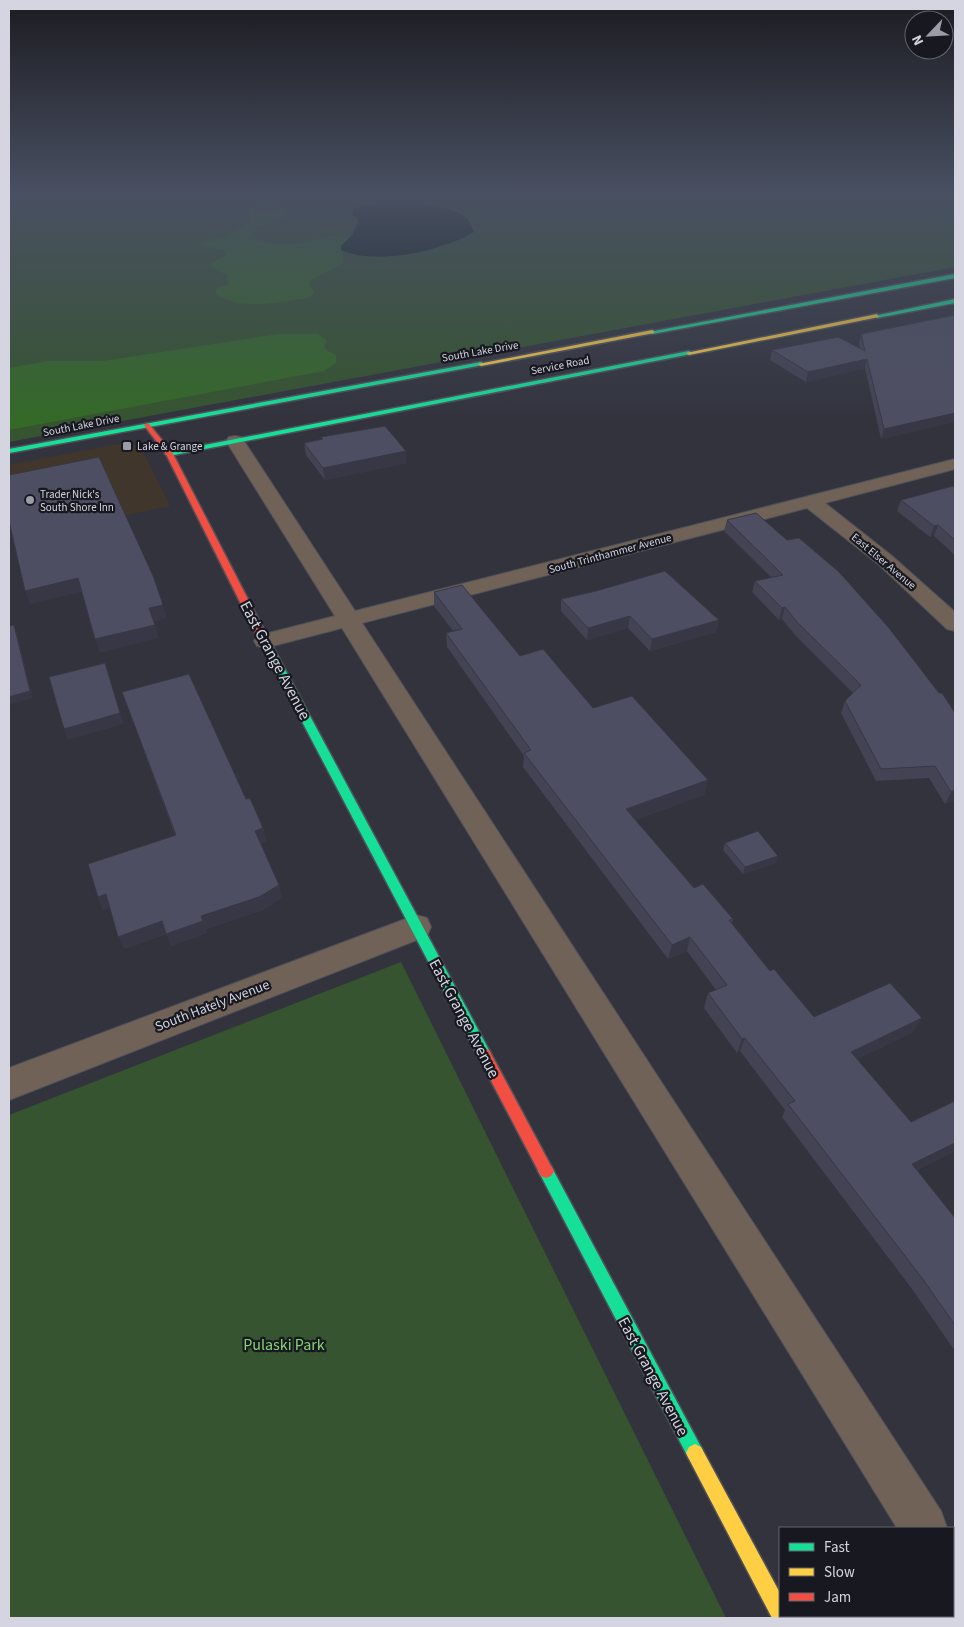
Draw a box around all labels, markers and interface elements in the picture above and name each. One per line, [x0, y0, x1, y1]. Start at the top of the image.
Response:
north arrow [904, 10, 954, 60]
text: N [907, 32, 929, 49]
street label: South Lake Drive [441, 337, 520, 366]
street label: Service Road [530, 352, 591, 379]
street label: South Lake Drive [42, 411, 121, 440]
place label: Lake & Grange [137, 439, 203, 454]
marker: Lake & Grange [121, 440, 133, 452]
place label: Trader Nick's South Shore Inn [40, 487, 114, 515]
marker: Trader Nick's South Shore Inn [24, 494, 36, 506]
street label: South Trinthammer Avenue [547, 530, 674, 577]
street label: East Elser Avenue [848, 530, 920, 593]
street label: East Grange Avenue [235, 597, 316, 724]
street label: East Grange Avenue [424, 955, 505, 1082]
street label: South Hately Avenue [152, 975, 273, 1037]
street label: East Grange Avenue [613, 1313, 694, 1440]
park label: Pulaski Park [243, 1334, 325, 1356]
legend [779, 1527, 954, 1617]
text: Fast [824, 1537, 850, 1558]
text: Slow [824, 1562, 855, 1583]
text: Jam [824, 1587, 851, 1608]

